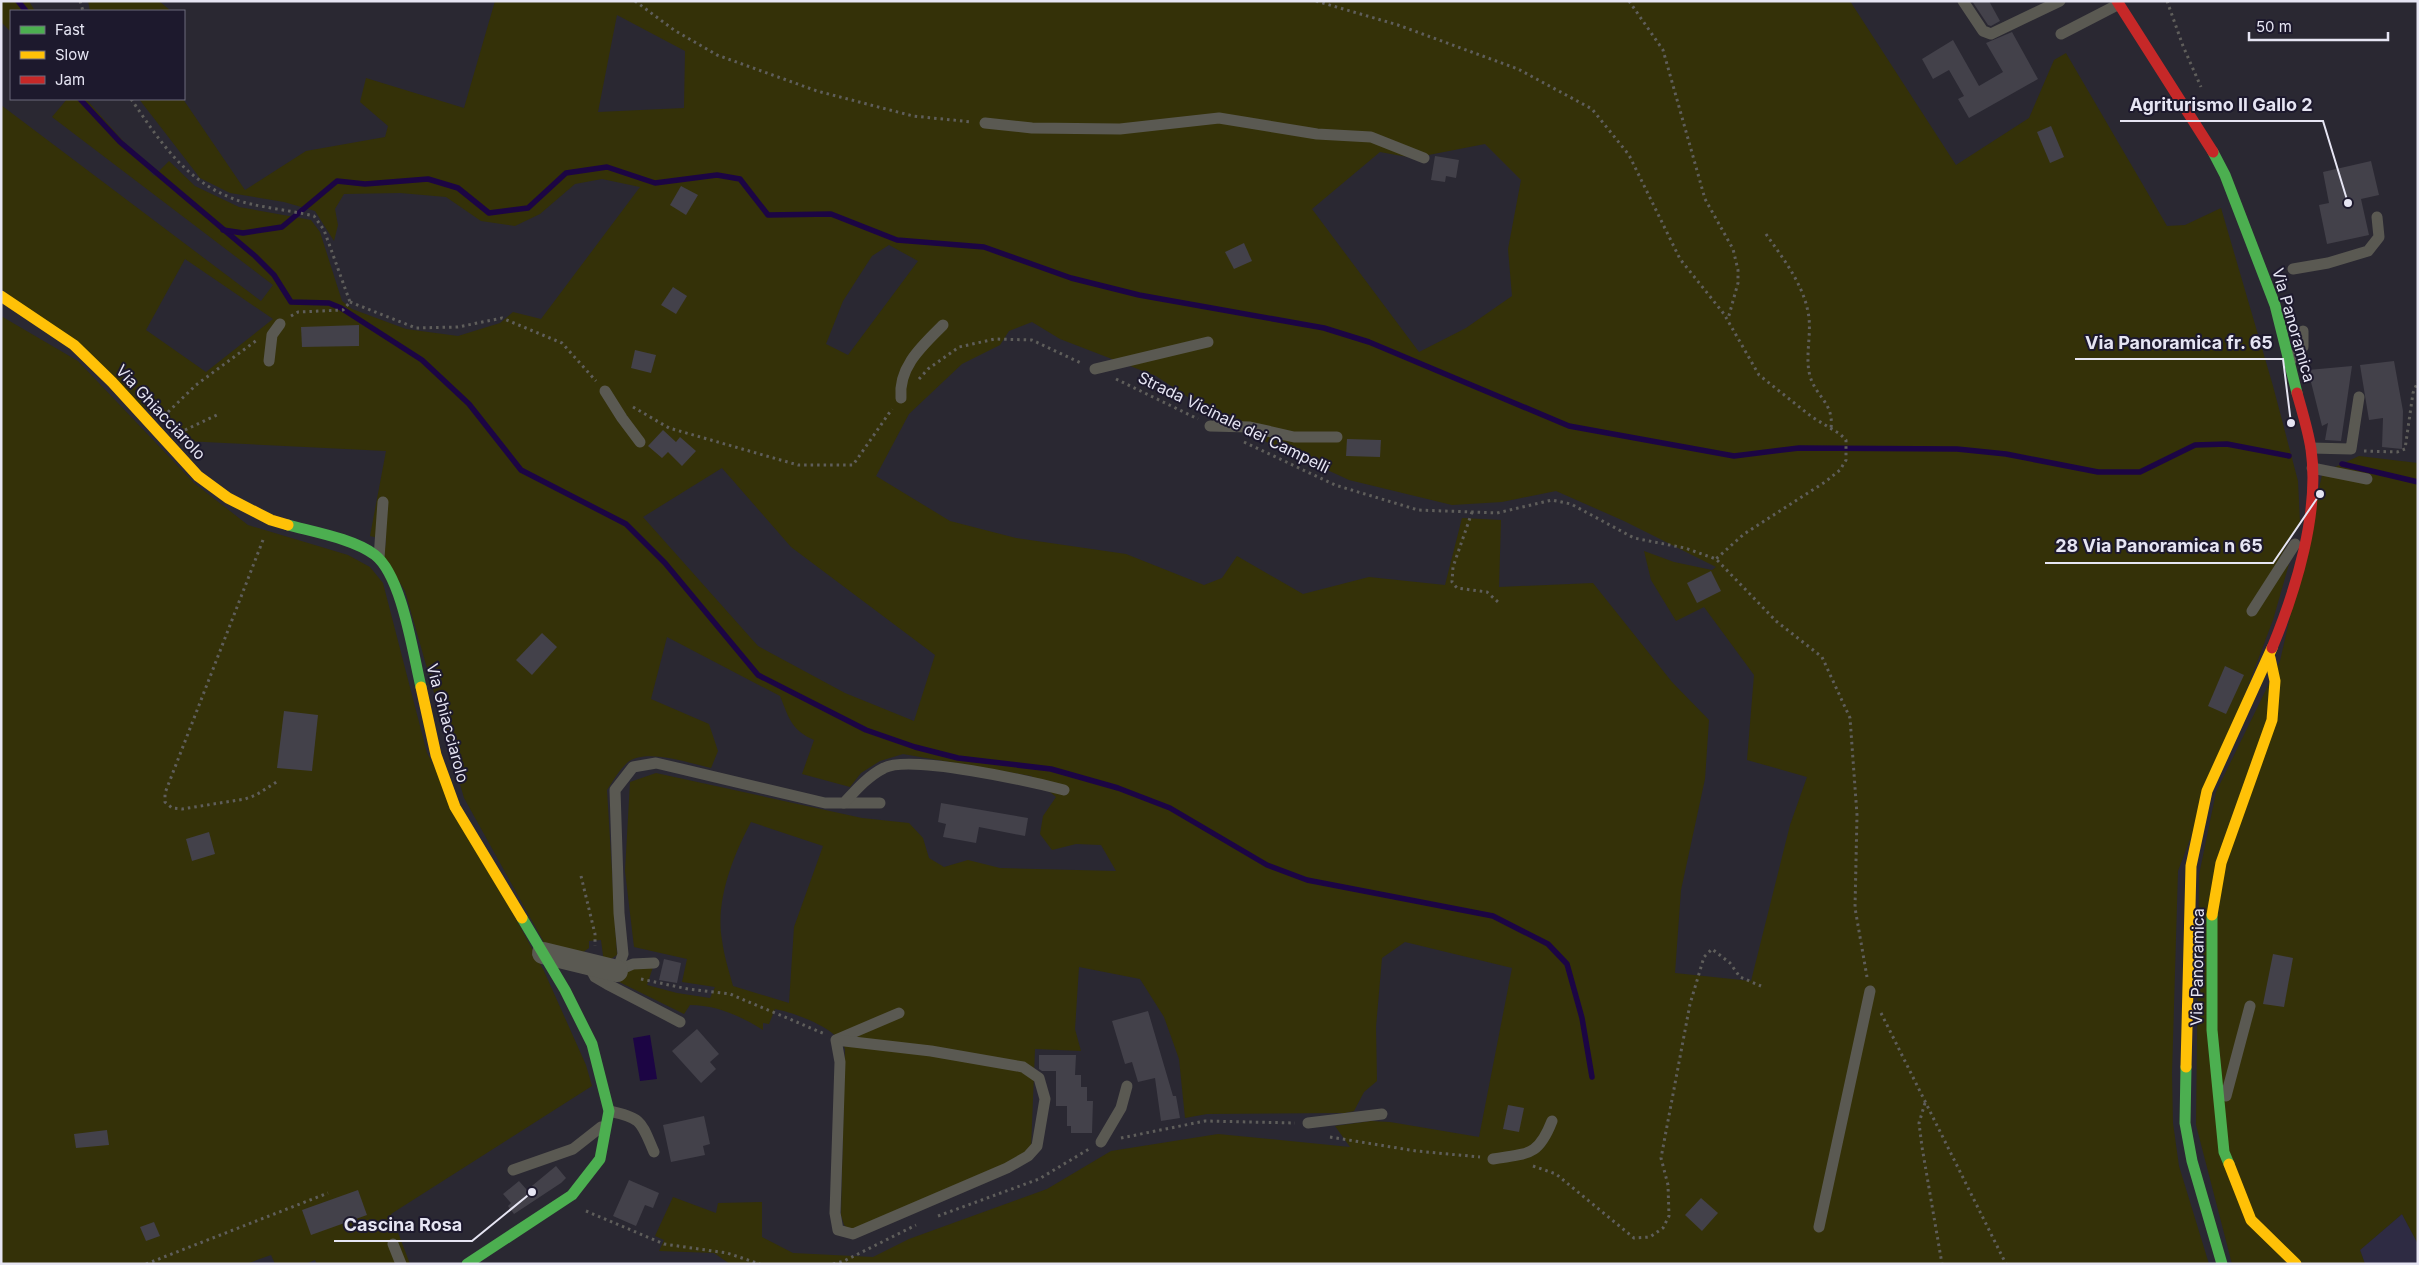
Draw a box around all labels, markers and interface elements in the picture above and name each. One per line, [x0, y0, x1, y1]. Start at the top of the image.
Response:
legend [10, 10, 185, 100]
scale bar [2249, 10, 2388, 42]
text: 50 m [2256, 17, 2292, 36]
text: Fast [55, 20, 85, 39]
text: Slow [55, 45, 89, 64]
text: Jam [55, 70, 85, 89]
callout: Agriturismo Il Gallo 2 [2120, 88, 2323, 121]
text: Agriturismo Il Gallo 2 [2129, 94, 2313, 115]
street label: Via Panoramica [2268, 266, 2320, 384]
callout: Via Panoramica fr. 65 [2075, 326, 2283, 359]
text: Via Panoramica fr. 65 [2085, 332, 2273, 353]
street label: Via Ghiacciarolo [112, 360, 210, 464]
street label: Strada Vicinale dei Campelli [1135, 367, 1333, 477]
callout: 28 Via Panoramica n 65 [2045, 530, 2273, 563]
text: 28 Via Panoramica n 65 [2055, 535, 2263, 556]
street label: Via Ghiacciarolo [422, 661, 474, 785]
street label: Via Panoramica [2186, 908, 2208, 1026]
callout: Cascina Rosa [334, 1208, 472, 1241]
text: Cascina Rosa [344, 1214, 462, 1235]

